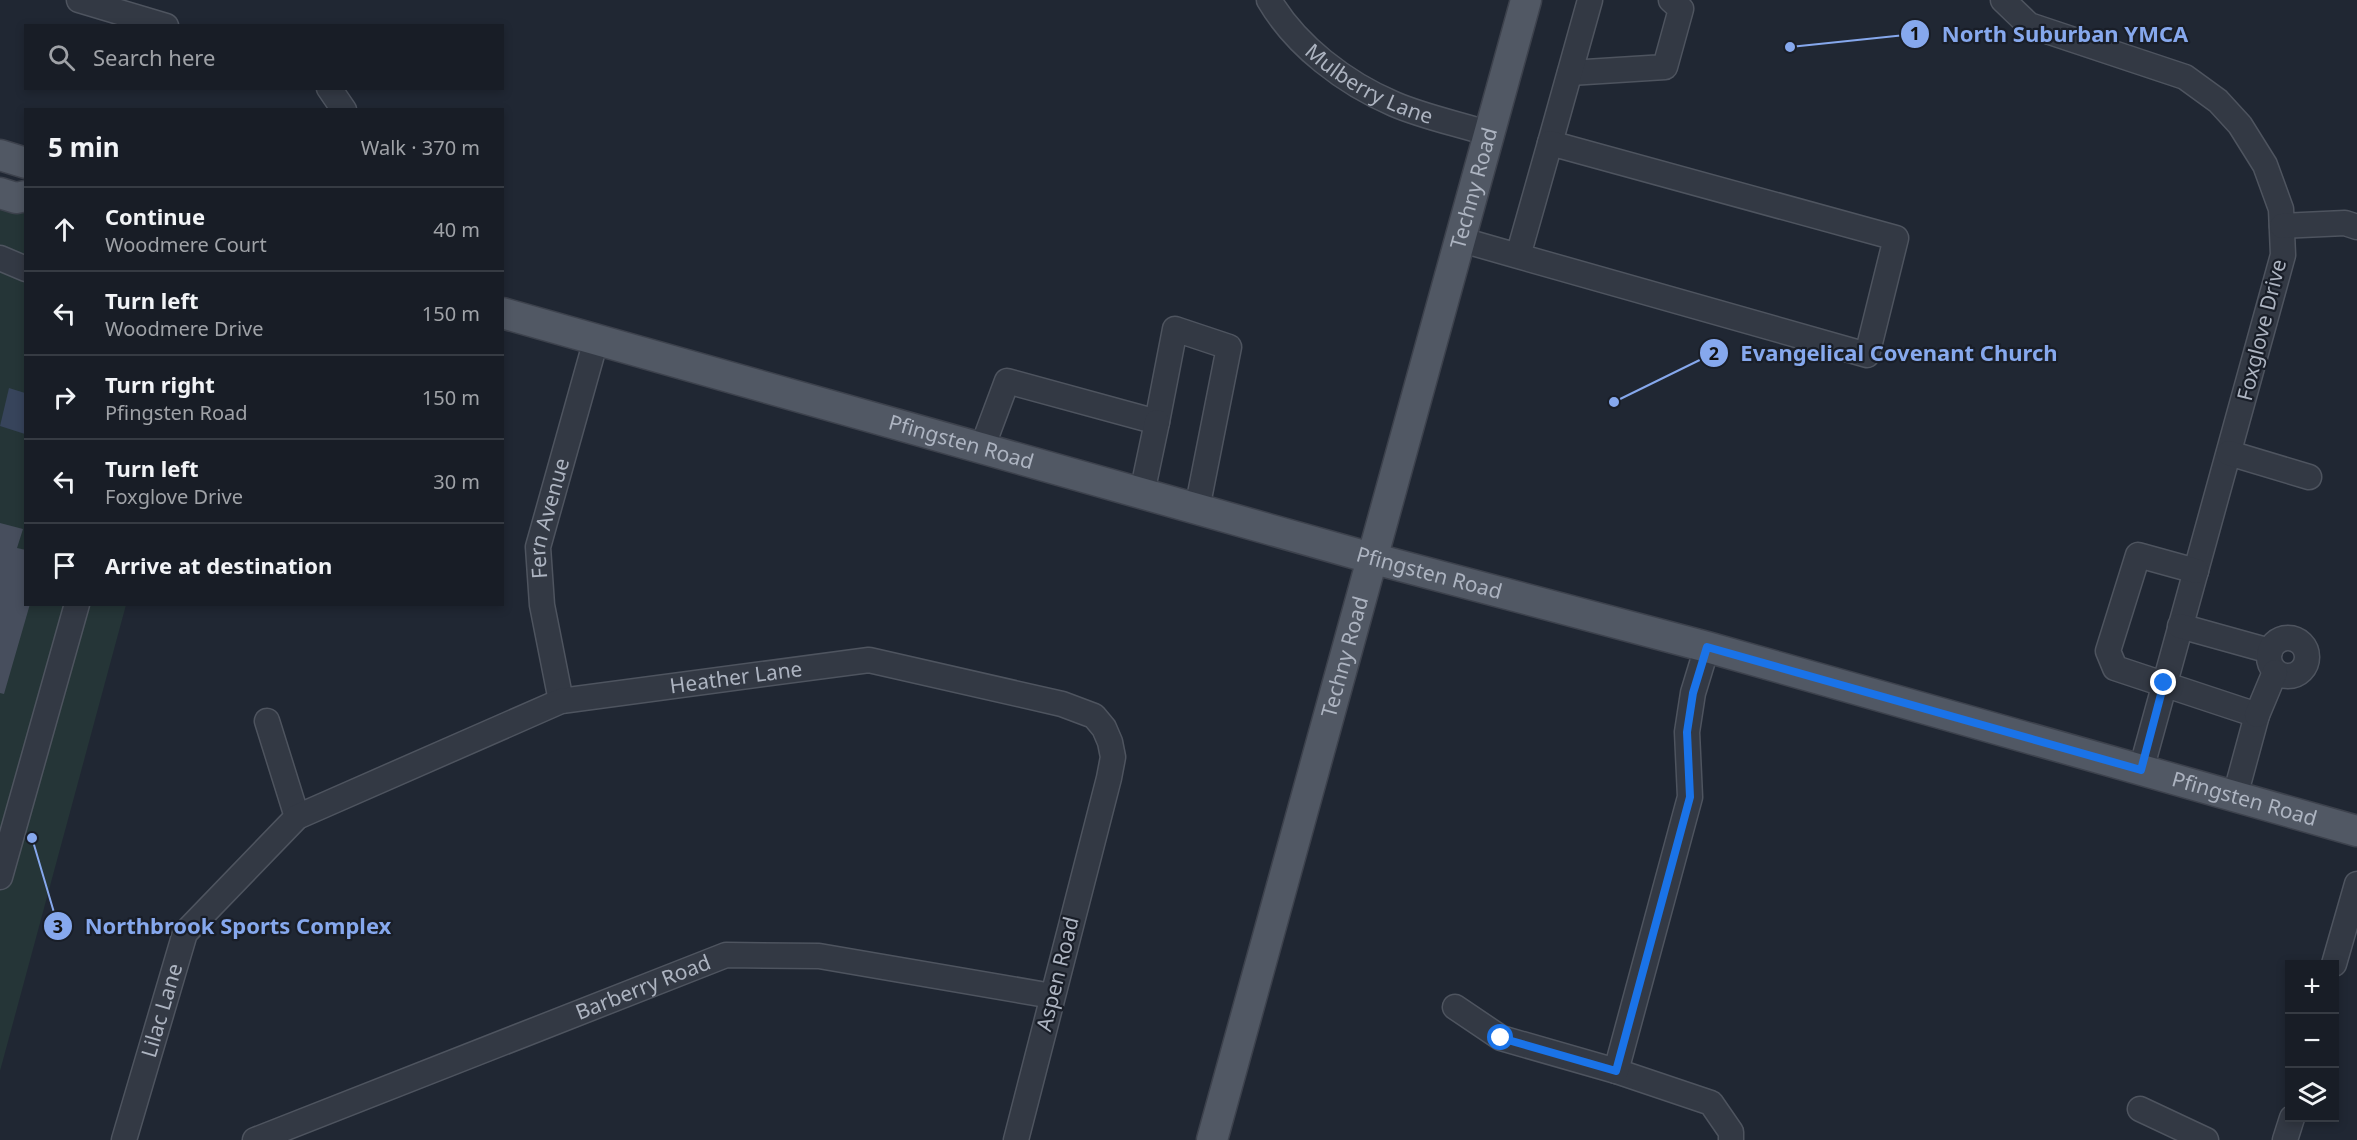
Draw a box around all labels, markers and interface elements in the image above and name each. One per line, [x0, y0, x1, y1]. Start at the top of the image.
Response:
callout: North Suburban YMCA [1900, 14, 2200, 54]
text: North Suburban YMCA [1942, 18, 2189, 48]
text: 1 [1910, 21, 1920, 45]
search box [24, 24, 504, 90]
street label: Mulberry Lane [1299, 37, 1437, 130]
icon: search [45, 41, 78, 74]
text: Search here [93, 42, 215, 72]
street label: Techny Road [1443, 124, 1503, 252]
text: 5 min [48, 129, 120, 165]
text: Walk · 370 m [361, 134, 480, 161]
text: Continue [105, 201, 205, 231]
icon: ahead [48, 213, 81, 246]
text: 40 m [433, 216, 480, 243]
text: Woodmere Court [105, 231, 267, 258]
street label: Foxglove Drive [2230, 256, 2292, 403]
text: Turn left [105, 285, 199, 315]
icon: left [48, 297, 81, 330]
text: 150 m [422, 300, 480, 327]
text: Woodmere Drive [105, 315, 263, 342]
callout: Evangelical Covenant Church [1699, 333, 2070, 373]
text: Evangelical Covenant Church [1740, 337, 2058, 367]
text: 2 [1709, 341, 1719, 365]
text: Turn right [105, 369, 215, 399]
icon: right [48, 381, 81, 414]
text: 150 m [422, 384, 480, 411]
text: Pfingsten Road [105, 399, 248, 426]
street label: Pfingsten Road [886, 408, 1037, 475]
text: Turn left [105, 453, 199, 483]
street label: Fern Avenue [523, 455, 575, 580]
icon: left [48, 465, 81, 498]
text: 30 m [433, 468, 480, 495]
text: Foxglove Drive [105, 483, 243, 510]
street label: Pfingsten Road [1353, 540, 1505, 605]
icon: arrive [48, 549, 81, 582]
text: Arrive at destination [105, 550, 332, 580]
street label: Techny Road [1314, 593, 1374, 721]
street label: Heather Lane [668, 654, 804, 699]
route end [2150, 669, 2176, 695]
street label: Pfingsten Road [2169, 764, 2321, 832]
callout: Northbrook Sports Complex [43, 906, 403, 946]
text: Northbrook Sports Complex [85, 910, 392, 940]
text: 3 [53, 914, 63, 938]
street label: Aspen Road [1029, 914, 1085, 1034]
street label: Barberry Road [571, 947, 714, 1026]
street label: Lilac Lane [134, 960, 188, 1061]
map controls [2285, 960, 2339, 1122]
button: + [2285, 960, 2339, 1014]
button: − [2285, 1014, 2339, 1068]
route start [1487, 1024, 1513, 1050]
button: layers [2285, 1068, 2339, 1122]

